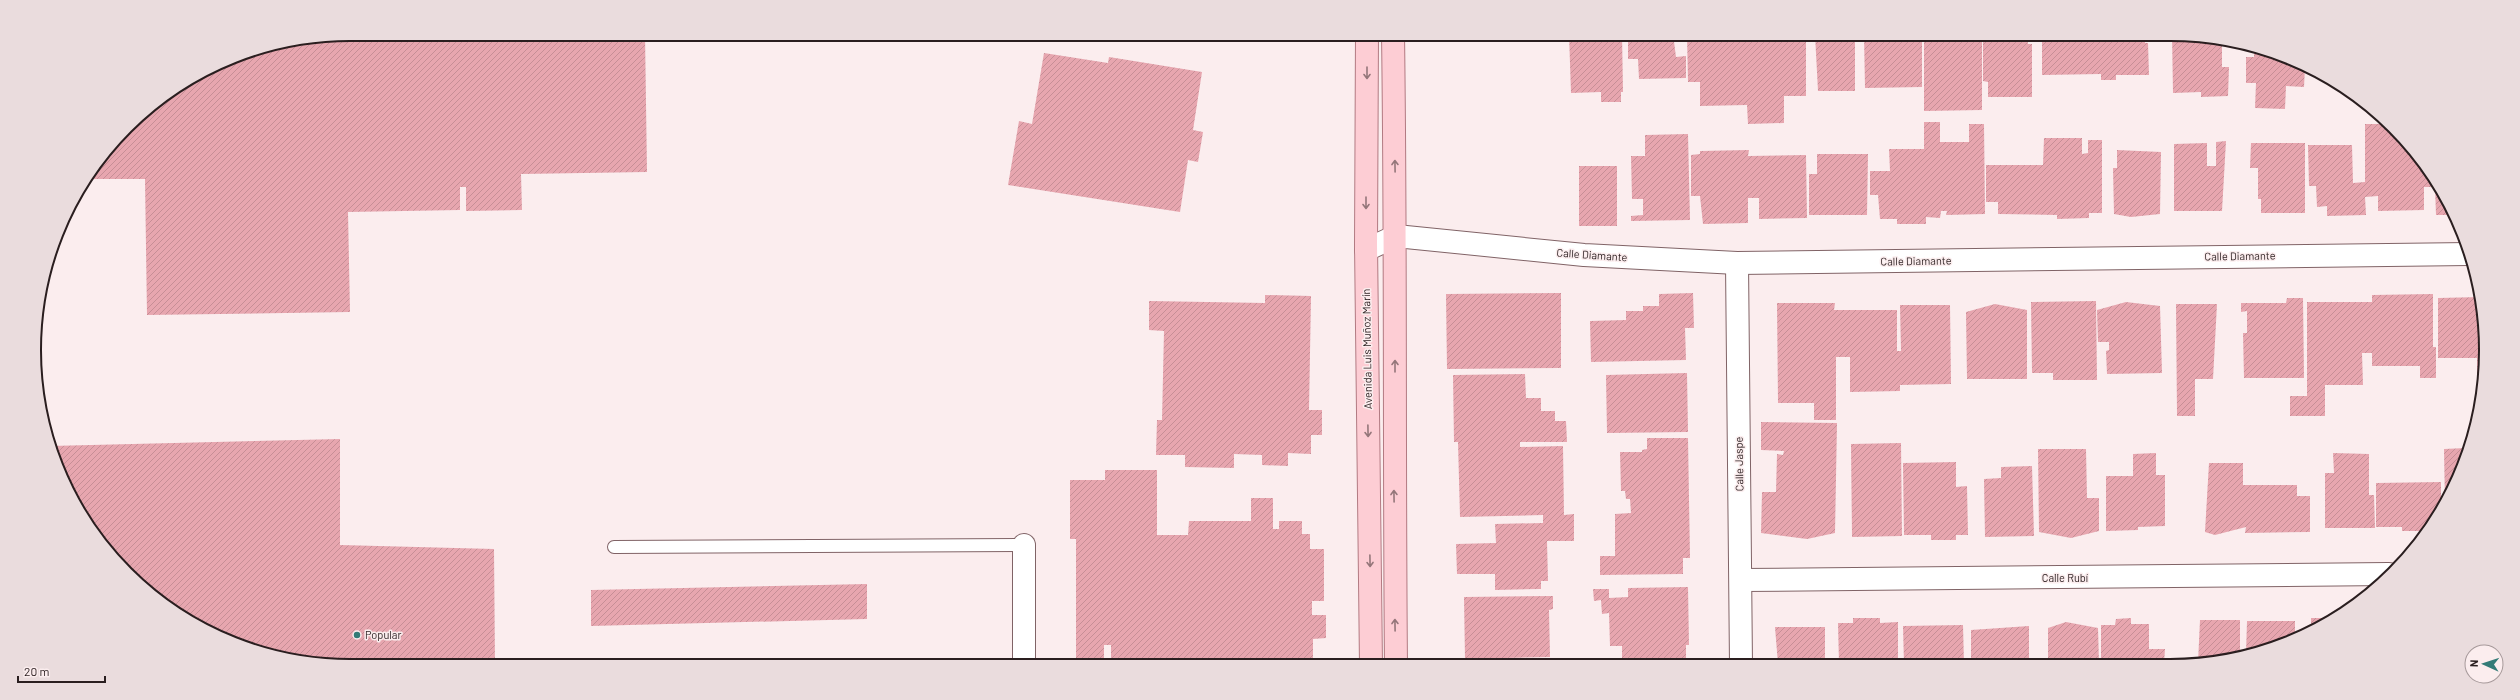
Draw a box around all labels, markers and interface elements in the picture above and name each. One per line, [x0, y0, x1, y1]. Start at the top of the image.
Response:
one-way arrow [1363, 66, 1371, 79]
one-way arrow [1391, 160, 1399, 173]
one-way arrow [1362, 196, 1370, 209]
street label: Calle Diamante [1556, 246, 1628, 263]
street label: Calle Diamante [2204, 248, 2276, 263]
street label: Calle Diamante [1880, 253, 1952, 268]
street label: Avenida Luis Muñoz Marín [1359, 288, 1374, 410]
one-way arrow [1391, 360, 1399, 373]
one-way arrow [1364, 424, 1372, 437]
street label: Calle Jaspe [1732, 437, 1745, 491]
one-way arrow [1390, 490, 1398, 503]
one-way arrow [1366, 554, 1374, 567]
street label: Calle Rubí [2042, 571, 2089, 584]
one-way arrow [1391, 619, 1399, 632]
place label: Popular [365, 628, 401, 641]
marker: Popular [352, 630, 362, 640]
north arrow [2464, 644, 2504, 684]
scale bar [18, 658, 105, 684]
text: N [2467, 659, 2480, 667]
text: 20 m [24, 664, 50, 678]

